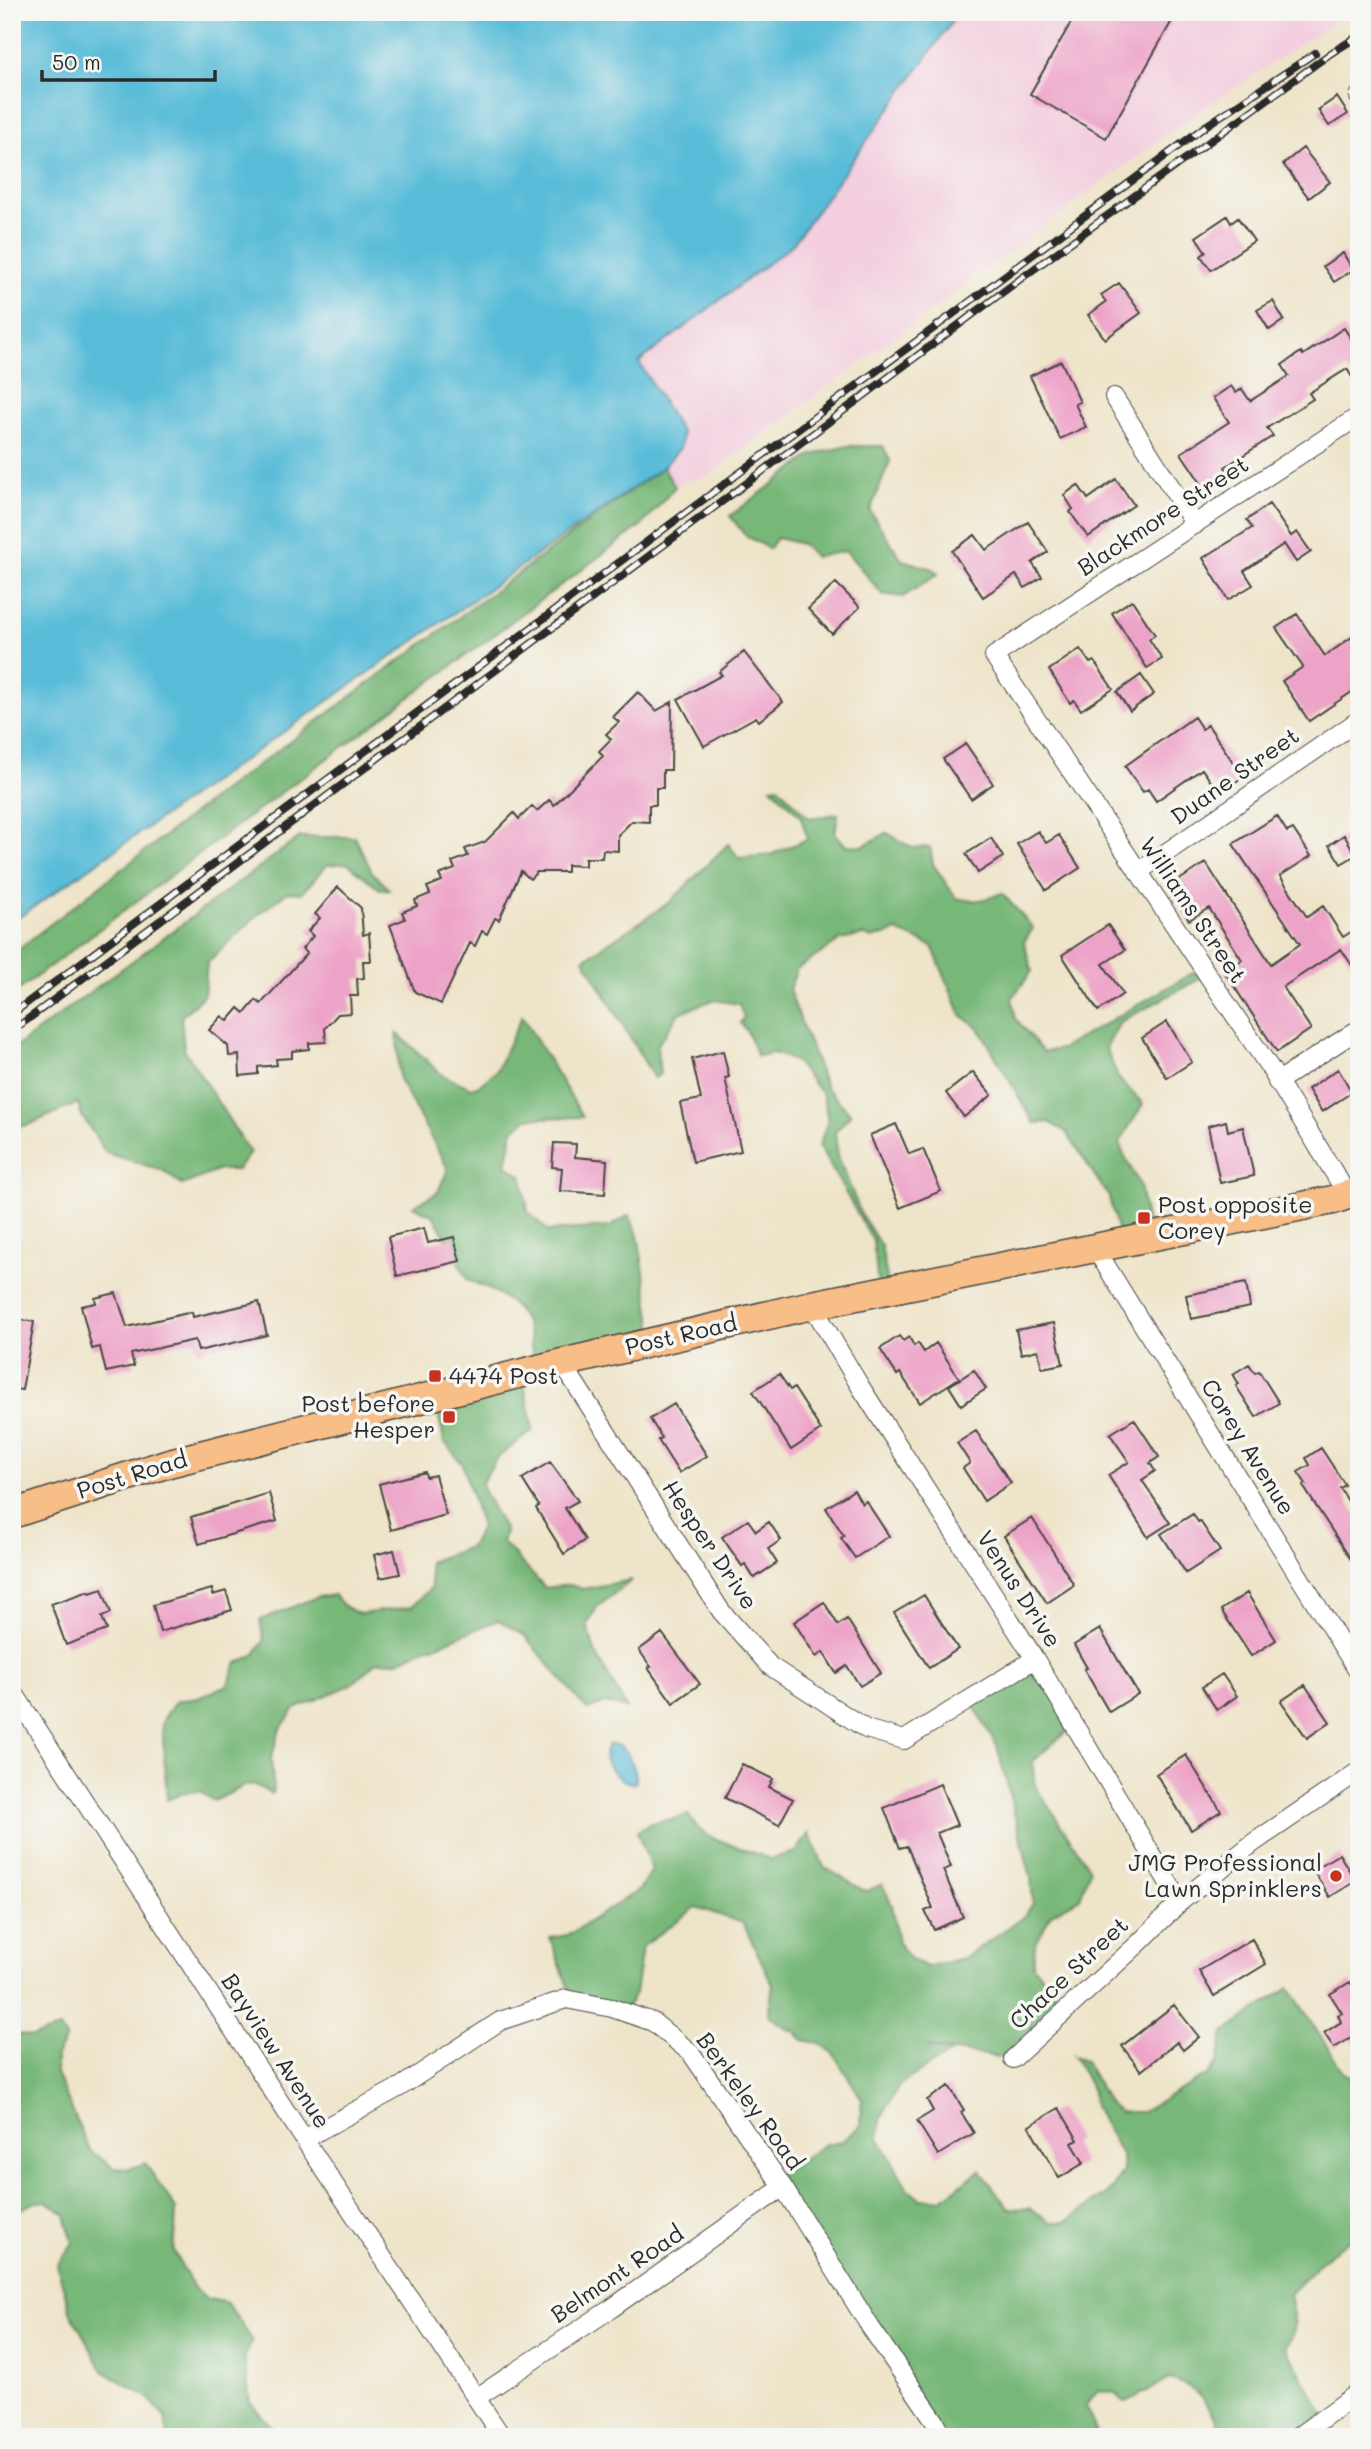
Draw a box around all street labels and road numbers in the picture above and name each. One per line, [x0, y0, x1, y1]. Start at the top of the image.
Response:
street label: Blackmore Street [1071, 449, 1254, 582]
street label: Duane Street [1164, 720, 1305, 831]
street label: Williams Street [1134, 830, 1254, 988]
street label: Post Road [622, 1307, 740, 1361]
street label: Corey Avenue [1195, 1373, 1303, 1520]
street label: Post Road [73, 1443, 190, 1505]
street label: Hesper Drive [656, 1474, 765, 1615]
street label: Venus Drive [971, 1524, 1069, 1653]
street label: Chace Street [1002, 1909, 1134, 2035]
street label: Bayview Avenue [216, 1967, 338, 2134]
street label: Berkeley Road [691, 2026, 811, 2175]
street label: Belmont Road [544, 2218, 689, 2329]

